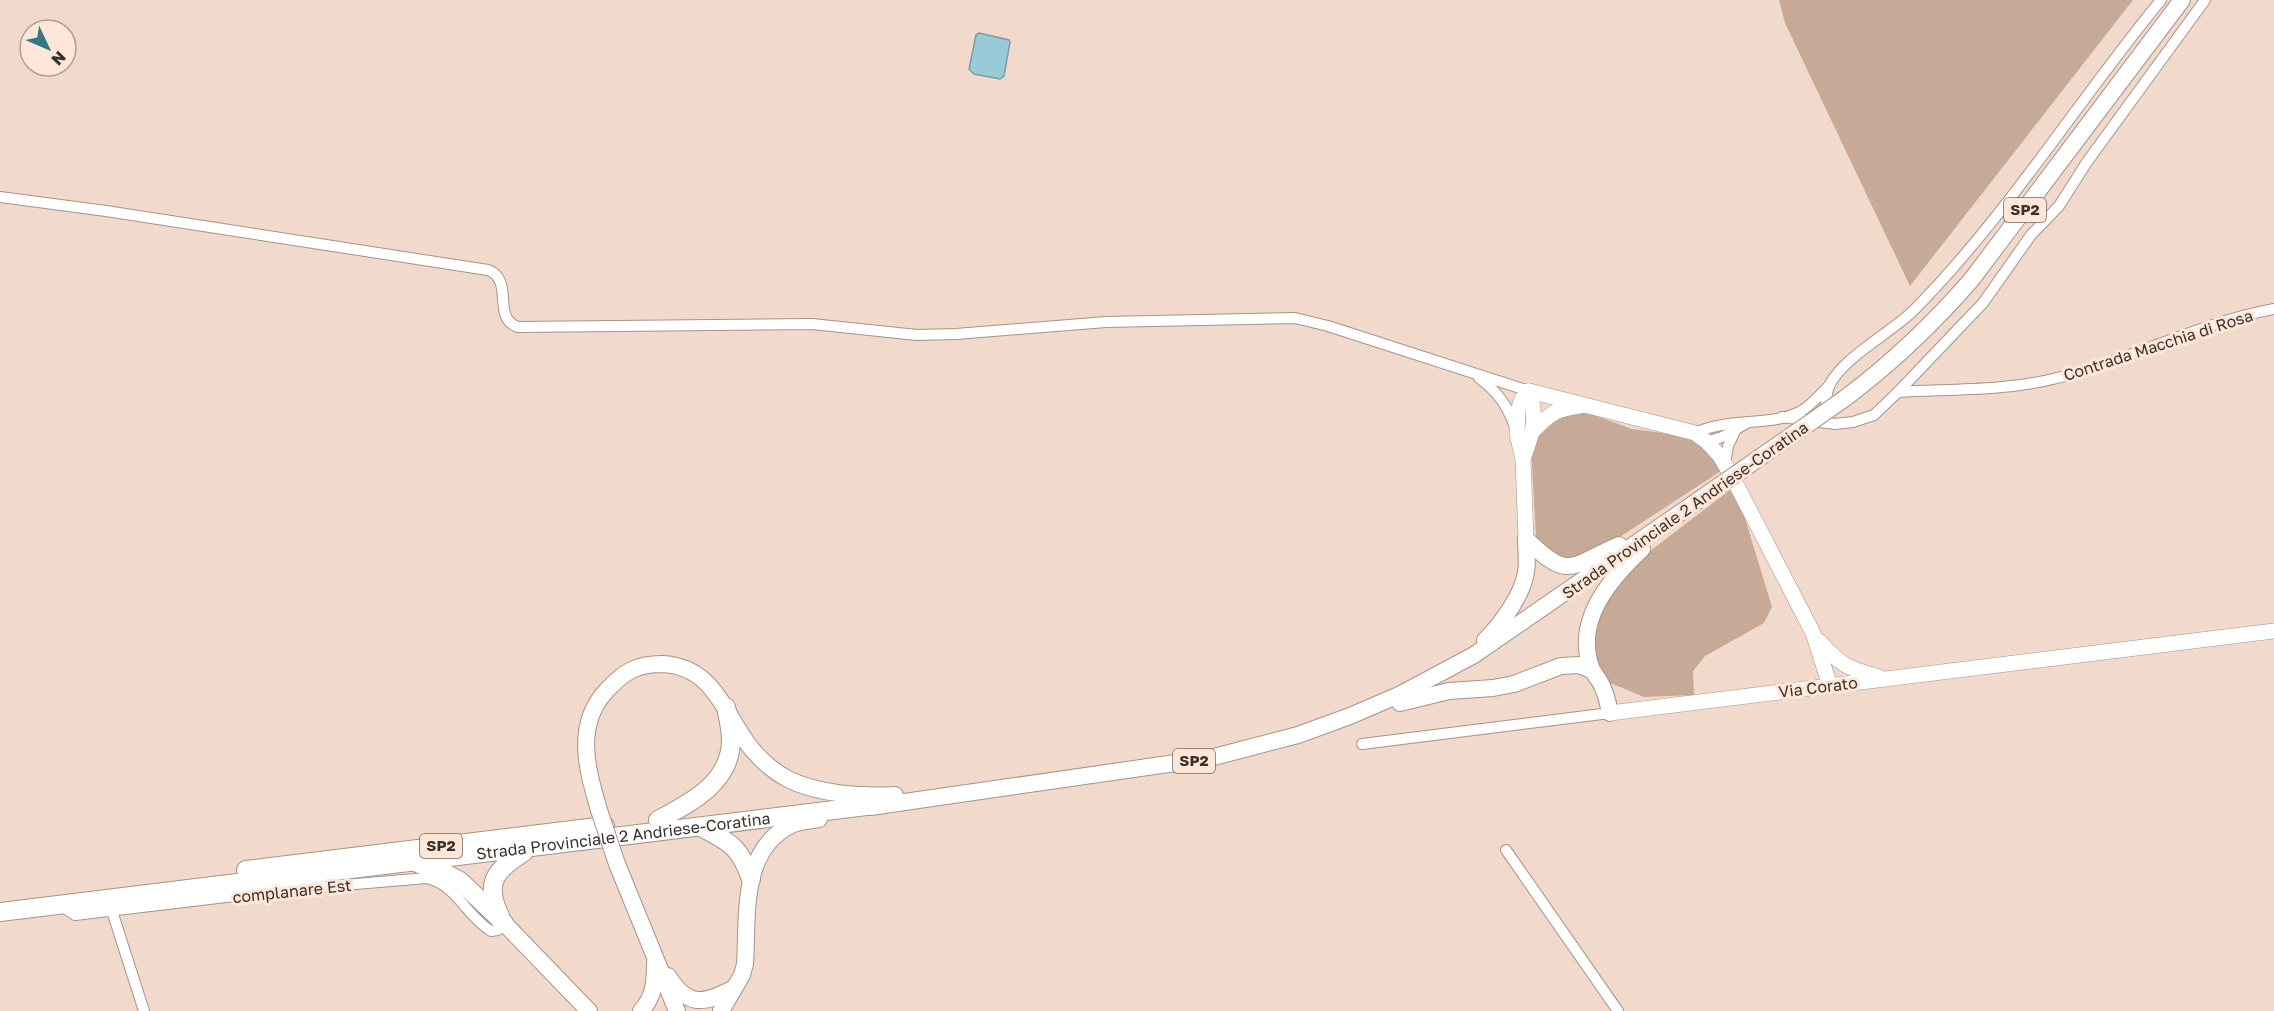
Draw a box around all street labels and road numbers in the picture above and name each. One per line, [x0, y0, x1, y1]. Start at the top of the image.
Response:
road number: SP2 [2004, 198, 2046, 222]
street label: Contrada Macchia di Rosa [2061, 305, 2255, 385]
street label: Strada Provinciale 2 Andriese-Coratina [1558, 417, 1812, 603]
street label: Via Corato [1777, 672, 1859, 702]
road number: SP2 [1173, 749, 1215, 773]
street label: Strada Provinciale 2 Andriese-Coratina [475, 808, 772, 864]
road number: SP2 [420, 834, 462, 858]
street label: complanare Est [232, 875, 352, 907]

